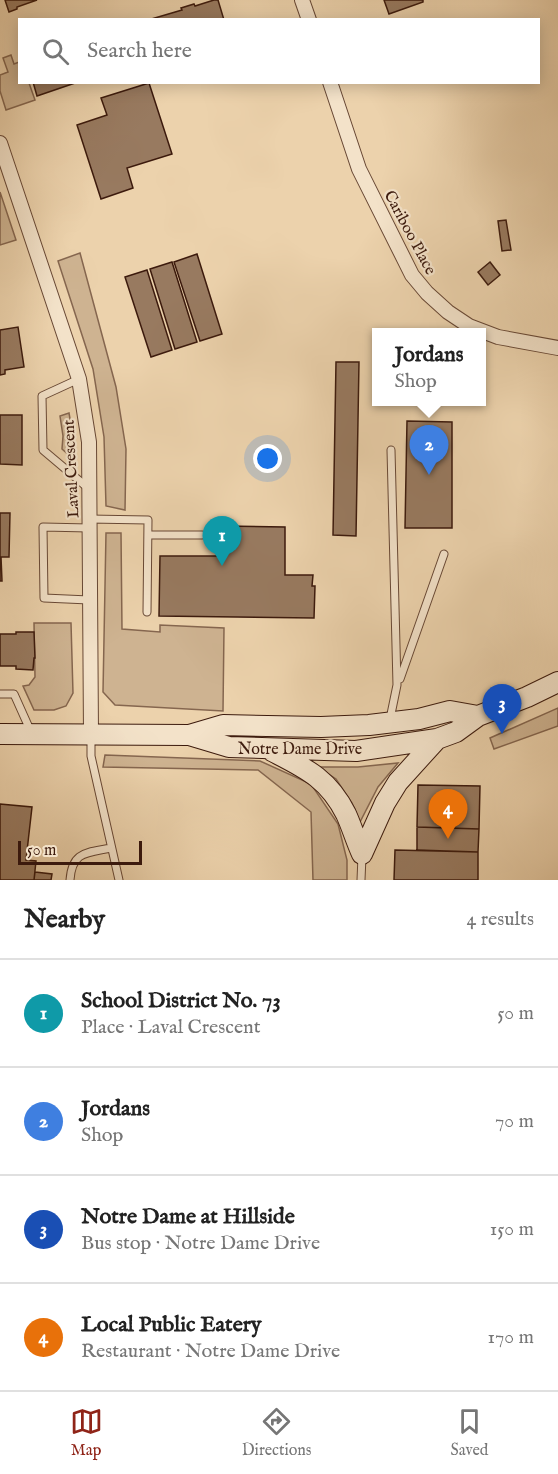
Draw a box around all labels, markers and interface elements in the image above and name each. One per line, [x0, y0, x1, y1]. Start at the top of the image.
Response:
search box [18, 18, 540, 84]
icon: search [39, 35, 72, 68]
text: Search here [87, 37, 192, 65]
street label: Cariboo Place [379, 187, 440, 278]
popup [372, 328, 486, 406]
text: Jordans [395, 341, 463, 369]
text: Shop [395, 369, 437, 394]
street label: Laval Crescent [59, 419, 85, 519]
pin: 2 [410, 426, 448, 475]
your location [253, 444, 282, 473]
pin: 1 [202, 516, 242, 566]
pin: 3 [482, 684, 522, 734]
street label: Notre Dame Drive [238, 740, 362, 760]
pin: 4 [428, 790, 468, 839]
scale bar [18, 838, 142, 866]
text: 50 m [27, 841, 56, 861]
text: Nearby [24, 903, 105, 936]
text: 4 results [467, 907, 534, 932]
text: School District No. 73 [81, 987, 281, 1015]
text: 1 [40, 1001, 47, 1026]
text: 50 m [497, 1001, 534, 1026]
text: Place · Laval Crescent [81, 1015, 261, 1040]
text: Jordans [81, 1095, 150, 1123]
text: 2 [39, 1109, 48, 1134]
text: 70 m [495, 1109, 534, 1134]
text: Shop [81, 1123, 123, 1148]
text: Notre Dame at Hillside [81, 1203, 295, 1231]
text: 3 [40, 1217, 47, 1242]
text: 150 m [490, 1217, 534, 1242]
text: Bus stop · Notre Dame Drive [81, 1231, 320, 1256]
text: Local Public Eatery [81, 1311, 262, 1339]
text: 4 [39, 1325, 48, 1350]
text: 170 m [488, 1325, 534, 1350]
text: Restaurant · Notre Dame Drive [81, 1339, 340, 1364]
tab: Map [70, 1405, 103, 1461]
tab: Directions [242, 1405, 311, 1461]
tab: Saved [451, 1405, 488, 1461]

